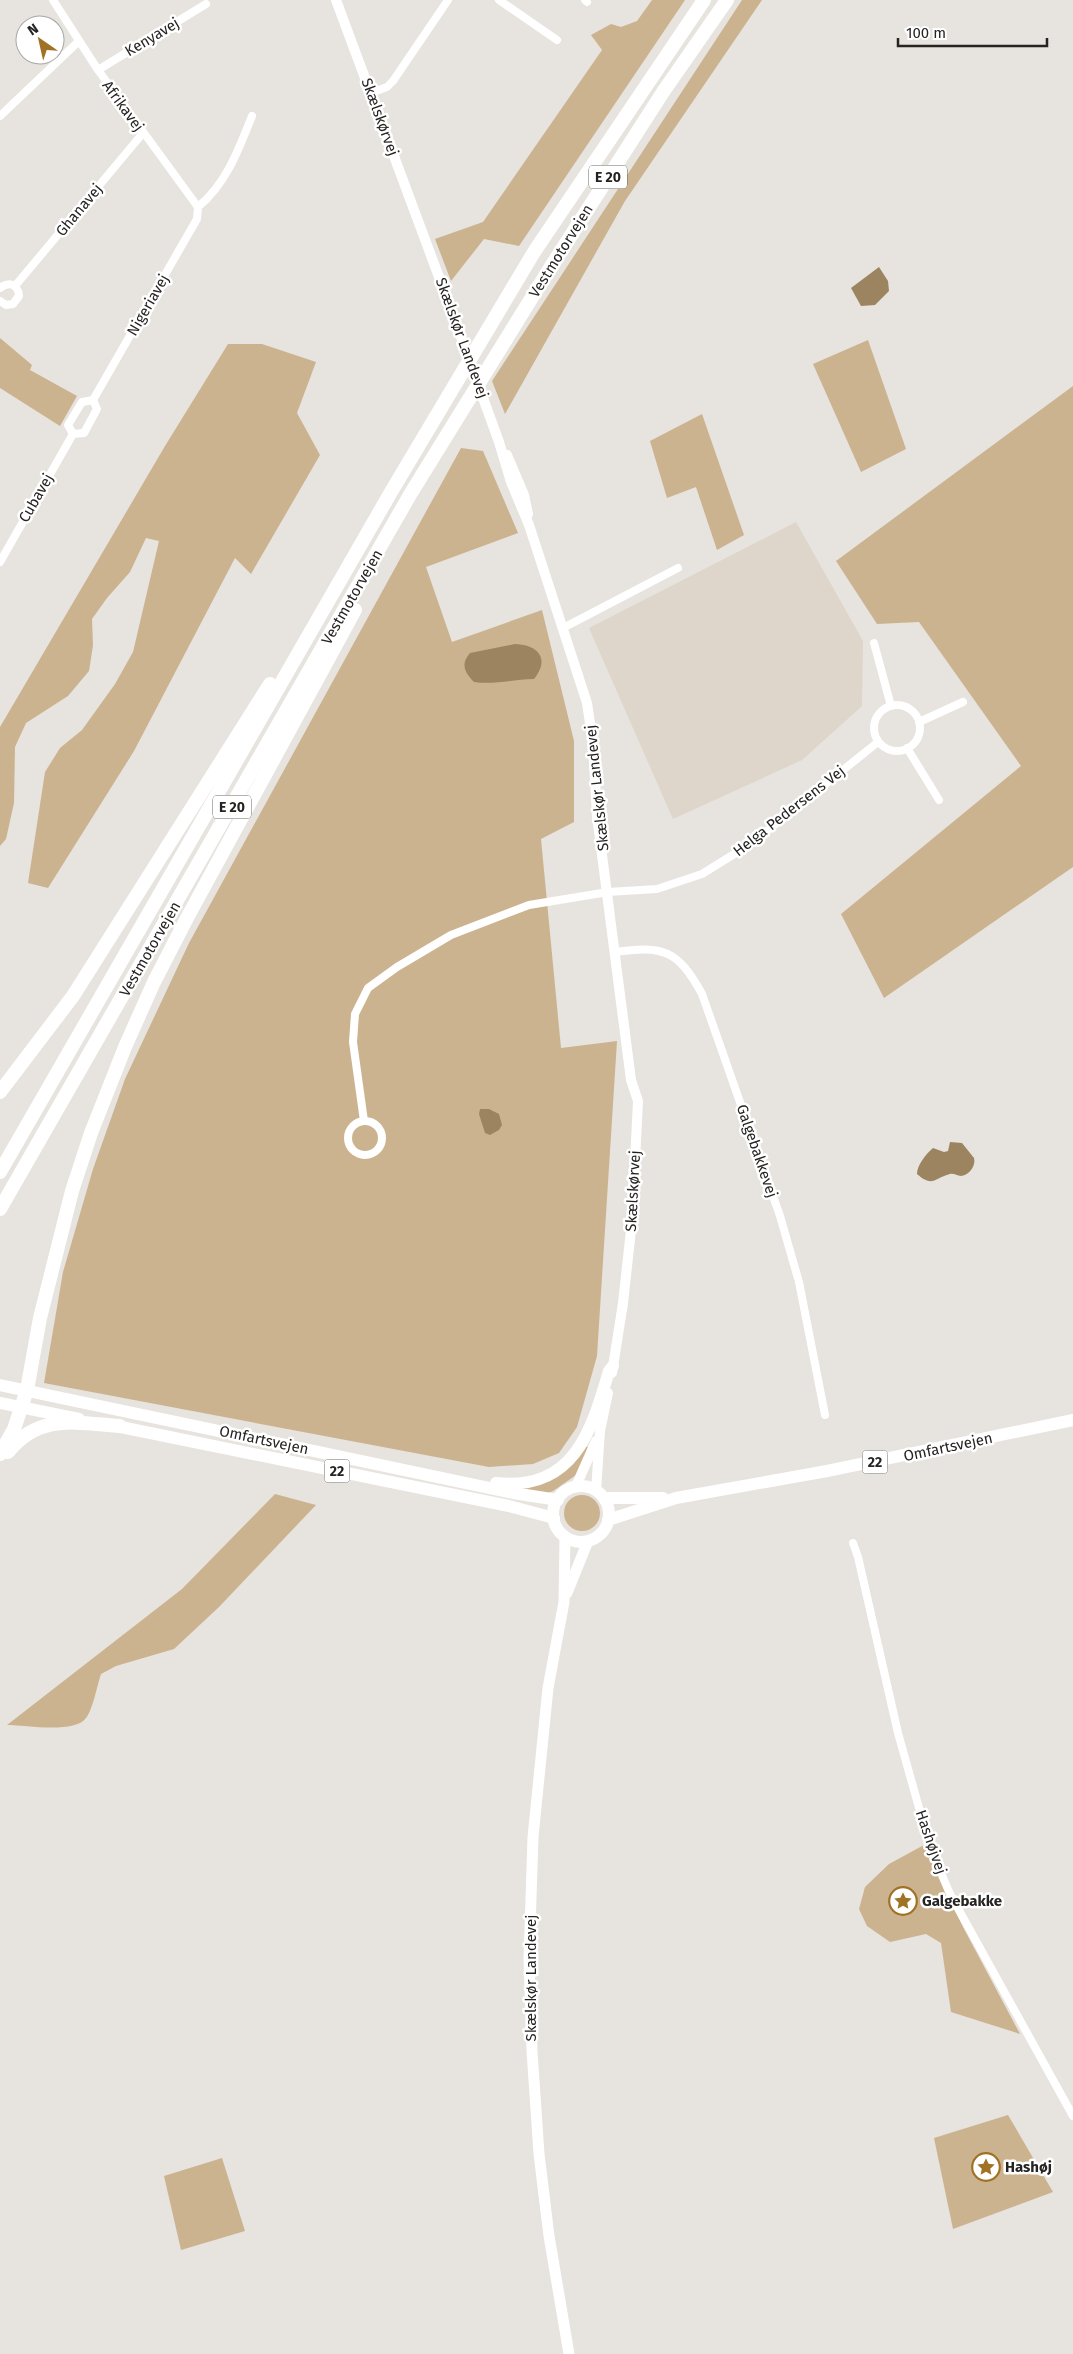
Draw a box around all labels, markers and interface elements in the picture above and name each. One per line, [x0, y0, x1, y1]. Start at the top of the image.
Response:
street label: Kenyavej [122, 14, 182, 60]
north arrow [15, 15, 65, 65]
scale bar [898, 15, 1047, 47]
text: N [24, 20, 42, 39]
text: 100 m [906, 24, 946, 42]
street label: Skælskørvej [358, 76, 402, 158]
street label: Afrikavej [98, 77, 148, 135]
road number: E 20 [589, 166, 627, 188]
street label: Ghanavej [52, 180, 106, 240]
street label: Vestmotorvejen [525, 201, 597, 301]
street label: Nigeriavej [123, 271, 173, 339]
street label: Skælskør Landevej [432, 275, 492, 401]
street label: Cubavej [15, 470, 57, 526]
street label: Vestmotorvejen [318, 546, 386, 648]
street label: Skælskør Landevej [581, 724, 613, 852]
street label: Helga Pedersens Vej [730, 762, 848, 860]
road number: E 20 [213, 796, 251, 819]
street label: Vestmotorvejen [116, 898, 184, 1000]
street label: Galgebakkevej [733, 1102, 781, 1200]
street label: Skælskørvej [622, 1150, 644, 1232]
street label: Omfartsvejen [218, 1422, 310, 1458]
street label: Omfartsvejen [902, 1429, 994, 1465]
road number: 22 [862, 1450, 888, 1474]
road number: 22 [324, 1460, 350, 1482]
street label: Hashøjvej [912, 1808, 950, 1876]
place icon: Galgebakke [888, 1886, 918, 1916]
place label: Galgebakke [922, 1892, 1002, 1910]
street label: Skælskør Landevej [522, 1915, 540, 2041]
place icon: Hashøj [971, 2152, 1001, 2182]
place label: Hashøj [1005, 2158, 1052, 2176]

